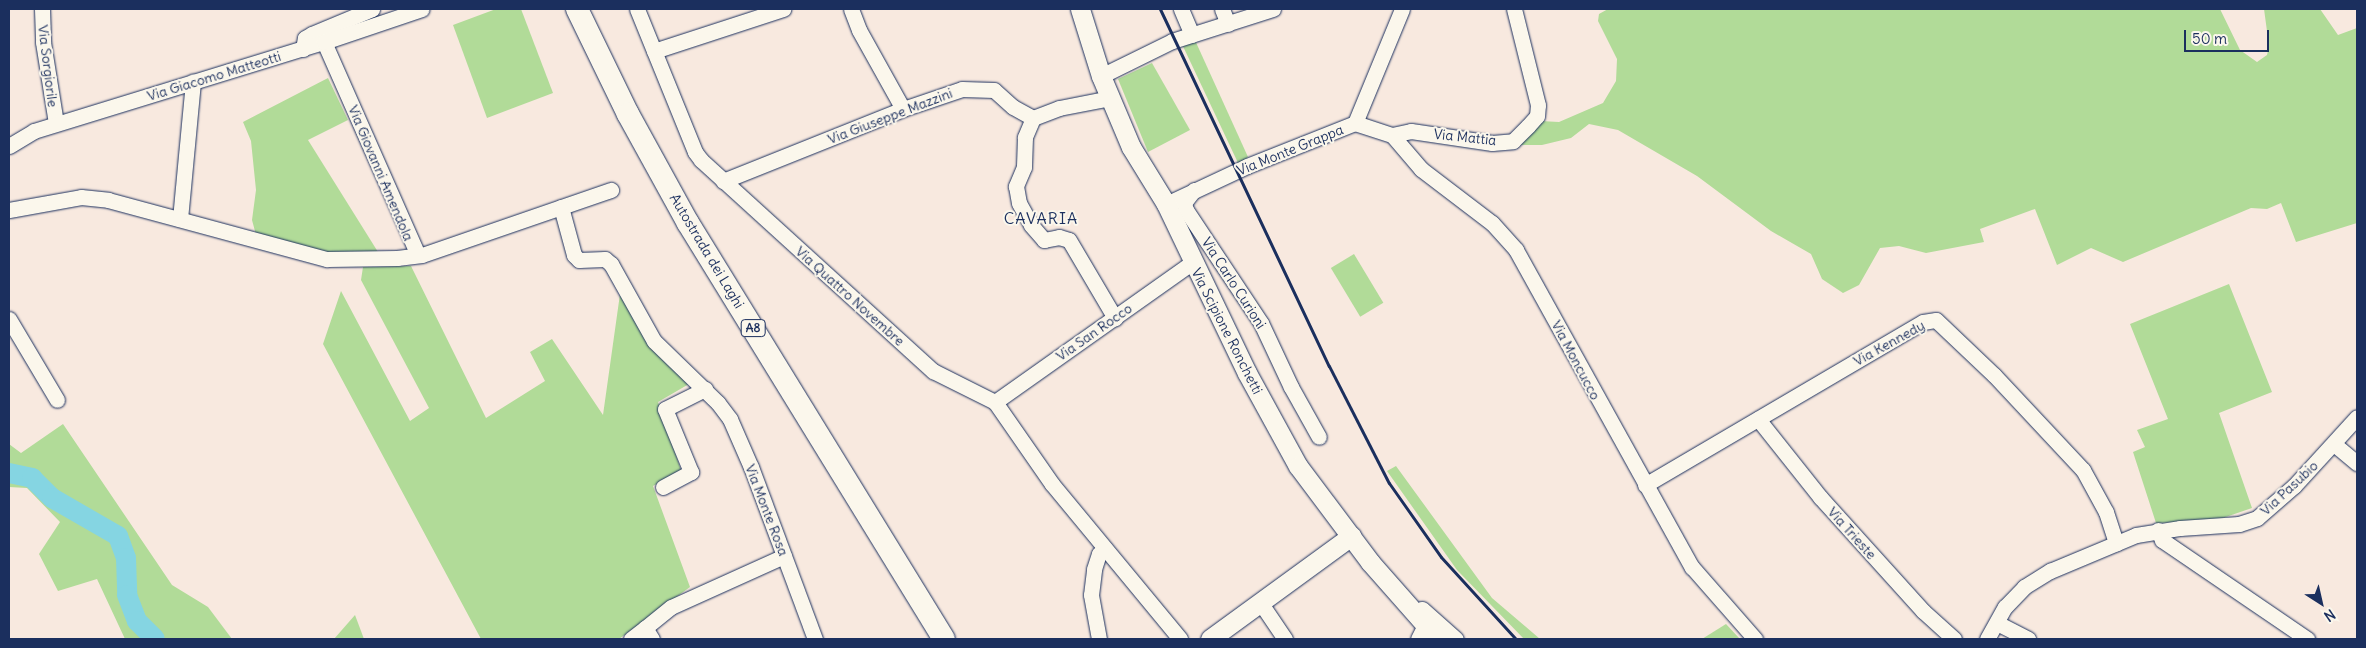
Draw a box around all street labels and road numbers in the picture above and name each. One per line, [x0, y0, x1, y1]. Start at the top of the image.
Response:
street label: Via Sorgiorile [35, 24, 61, 108]
street label: Via Giacomo Matteotti [145, 48, 283, 104]
street label: Via Giuseppe Mazzini [825, 84, 955, 148]
street label: Via Giovanni Amendola [345, 103, 417, 243]
street label: Via Monte Grappa [1234, 121, 1346, 179]
street label: Via Mattia [1433, 125, 1497, 149]
street label: Autostrada dei Laghi [666, 191, 748, 311]
street label: Via Carlo Curioni [1198, 234, 1270, 332]
street label: Via Quattro Novembre [792, 243, 908, 349]
street label: Via Scipione Ronchetti [1188, 265, 1266, 397]
street label: Via San Rocco [1053, 300, 1135, 364]
street label: Via Moncucco [1548, 317, 1604, 403]
street label: Via Kennedy [1850, 317, 1928, 369]
road number: A8 [740, 318, 766, 338]
street label: Via Pasubio [2257, 457, 2321, 519]
street label: Via Monte Rosa [742, 462, 792, 558]
street label: Via Trieste [1824, 503, 1880, 563]

